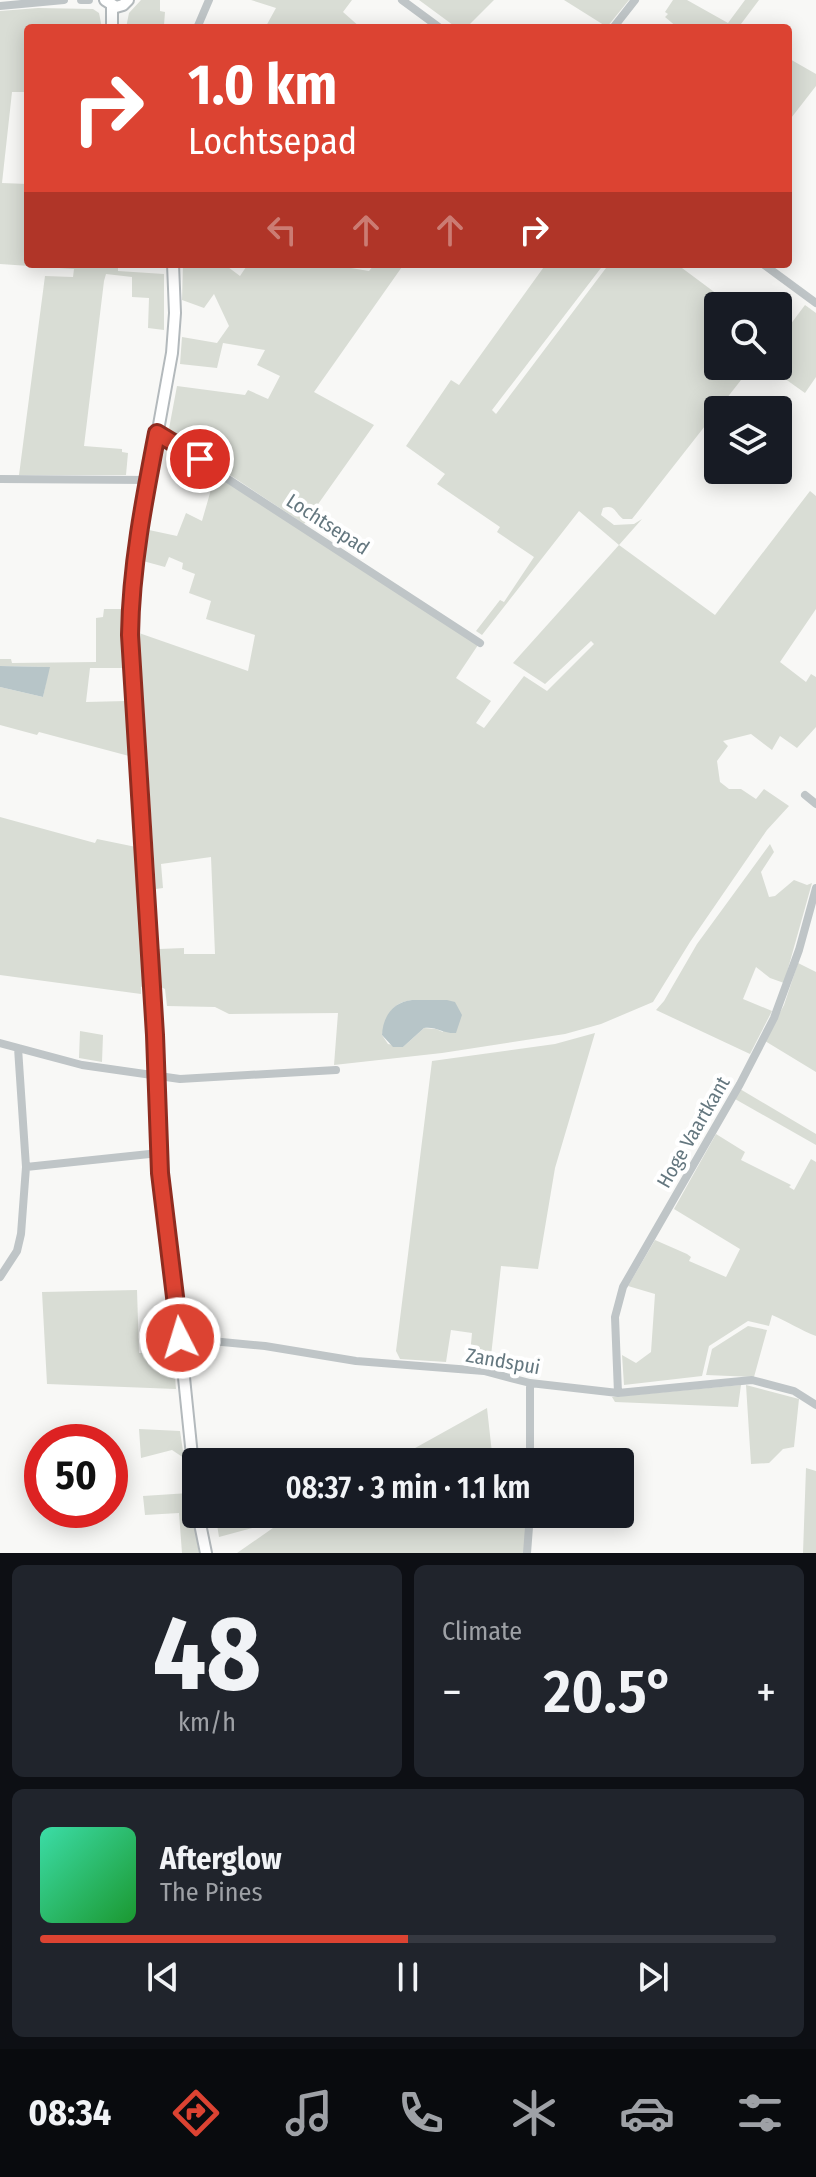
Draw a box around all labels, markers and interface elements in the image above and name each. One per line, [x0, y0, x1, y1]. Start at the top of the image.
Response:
text: 1.0 km [188, 52, 337, 119]
icon: right [56, 56, 160, 160]
text: Lochtsepad [188, 120, 357, 164]
icon: left [260, 208, 304, 252]
icon: ahead [344, 208, 388, 252]
icon: ahead [428, 208, 472, 252]
icon: right [512, 208, 556, 252]
map controls [704, 292, 792, 484]
button: search [704, 292, 792, 380]
button: layers [704, 396, 792, 484]
pin [166, 425, 234, 493]
icon: arrive [178, 437, 222, 481]
street label: Lochtsepad [282, 488, 374, 560]
street label: Hoge Vaartkant [651, 1072, 735, 1192]
position arrow [138, 1296, 222, 1380]
street label: Zandspui [464, 1343, 542, 1379]
speed limit sign: 50 [24, 1424, 128, 1528]
text: 08:37 · 3 min · 1.1 km [286, 1470, 530, 1506]
text: 48 [153, 1592, 261, 1717]
text: Climate [442, 1616, 522, 1647]
text: 20.5° [544, 1656, 674, 1728]
text: − [442, 1666, 462, 1719]
text: + [756, 1666, 776, 1719]
text: km/h [178, 1707, 236, 1738]
text: Afterglow [160, 1841, 282, 1877]
text: The Pines [160, 1877, 263, 1908]
icon: previous [141, 1955, 185, 1999]
icon: pause [386, 1955, 430, 1999]
icon: next [631, 1955, 675, 1999]
icon: directions [168, 2085, 224, 2141]
icon: music [281, 2085, 337, 2141]
icon: phone [393, 2085, 449, 2141]
icon: climate [506, 2085, 562, 2141]
icon: car [619, 2085, 675, 2141]
icon: filters [732, 2085, 788, 2141]
text: 08:34 [28, 2091, 111, 2135]

